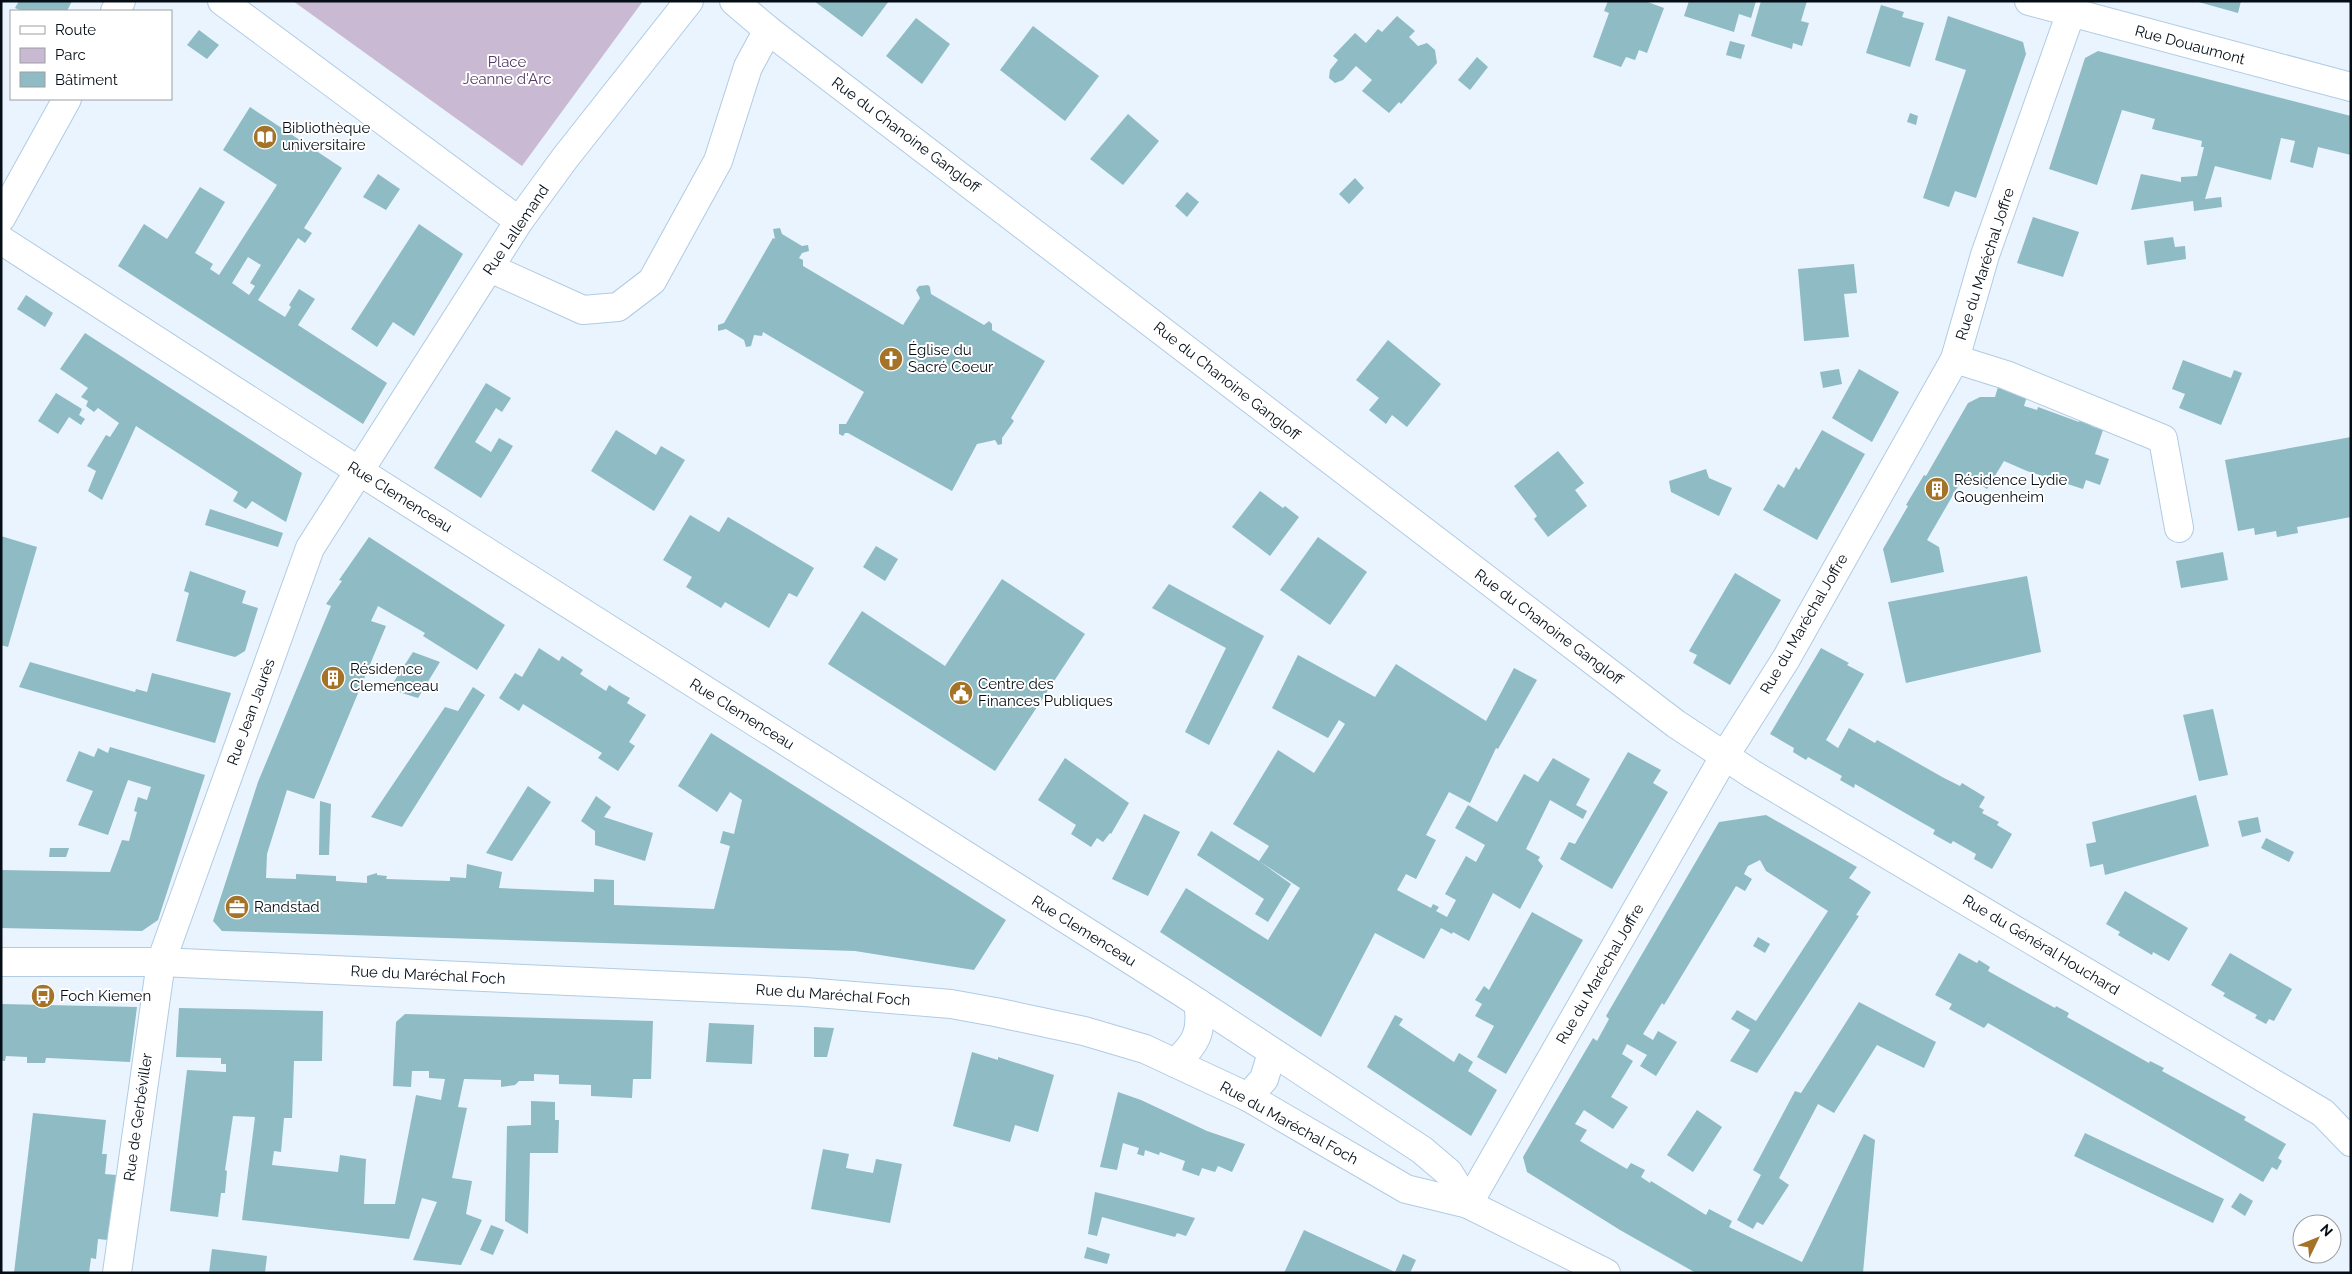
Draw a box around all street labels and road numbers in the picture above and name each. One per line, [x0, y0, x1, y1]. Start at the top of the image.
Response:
street label: Rue Douaumont [2133, 22, 2247, 68]
street label: Rue du Chanoine Gangloff [828, 73, 984, 197]
street label: Rue Lallemand [479, 181, 553, 279]
street label: Rue du Maréchal Joffre [1952, 185, 2018, 342]
street label: Rue du Chanoine Gangloff [1150, 318, 1304, 444]
street label: Rue Clemenceau [344, 458, 456, 536]
street label: Rue du Maréchal Joffre [1756, 550, 1852, 697]
street label: Rue du Chanoine Gangloff [1471, 565, 1627, 689]
street label: Rue Jean Jaurès [223, 656, 279, 768]
street label: Rue Clemenceau [686, 675, 798, 753]
street label: Rue du Général Houchard [1959, 891, 2123, 999]
street label: Rue Clemenceau [1028, 892, 1140, 970]
street label: Rue du Maréchal Joffre [1552, 900, 1648, 1047]
street label: Rue du Maréchal Foch [350, 962, 506, 988]
street label: Rue du Maréchal Foch [755, 981, 911, 1009]
street label: Rue de Gerbéviller [120, 1051, 156, 1182]
street label: Rue du Maréchal Foch [1217, 1077, 1361, 1169]

